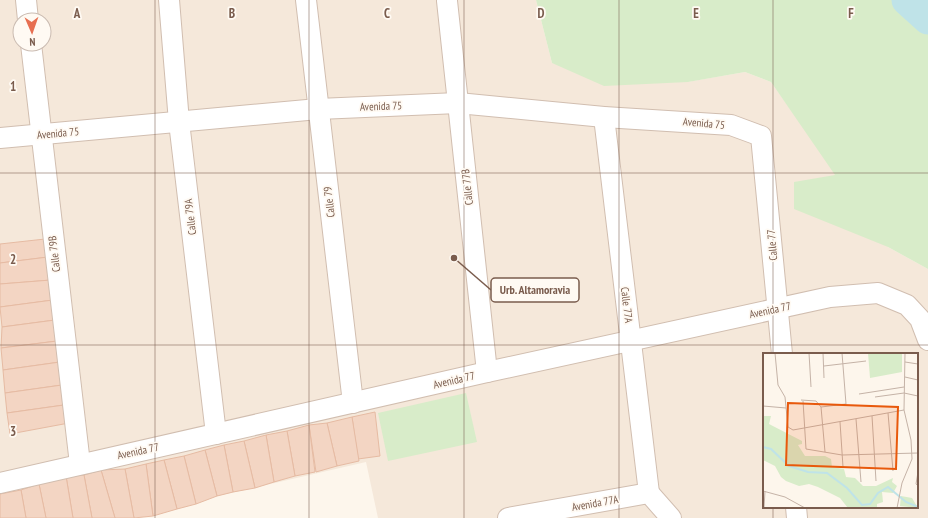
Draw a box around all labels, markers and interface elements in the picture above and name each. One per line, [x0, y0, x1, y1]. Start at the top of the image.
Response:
text: A [73, 5, 81, 22]
text: B [229, 5, 235, 22]
text: C [384, 5, 390, 22]
text: D [538, 5, 545, 22]
text: E [693, 5, 699, 22]
text: F [848, 5, 854, 22]
north arrow [12, 12, 52, 52]
text: N [29, 35, 36, 49]
text: 1 [10, 78, 16, 95]
street label: Avenida 75 [360, 98, 402, 114]
street label: Avenida 75 [682, 114, 726, 132]
street label: Avenida 75 [36, 124, 80, 142]
street label: Calle 77B [458, 168, 476, 206]
street label: Calle 79 [320, 186, 338, 218]
street label: Calle 79A [181, 197, 199, 236]
street label: Calle 77 [764, 229, 780, 261]
street label: Calle 79B [45, 235, 63, 273]
text: 2 [10, 251, 16, 268]
callout: Urb. Altamoravia [491, 278, 579, 302]
text: Urb. Altamoravia [500, 282, 570, 297]
street label: Calle 77A [618, 286, 636, 325]
street label: Avenida 77 [748, 299, 792, 321]
inset map [763, 353, 918, 508]
street label: Avenida 77 [432, 368, 476, 392]
text: 3 [10, 423, 16, 440]
street label: Avenida 77 [116, 440, 160, 462]
street label: Avenida 77A [570, 492, 620, 514]

